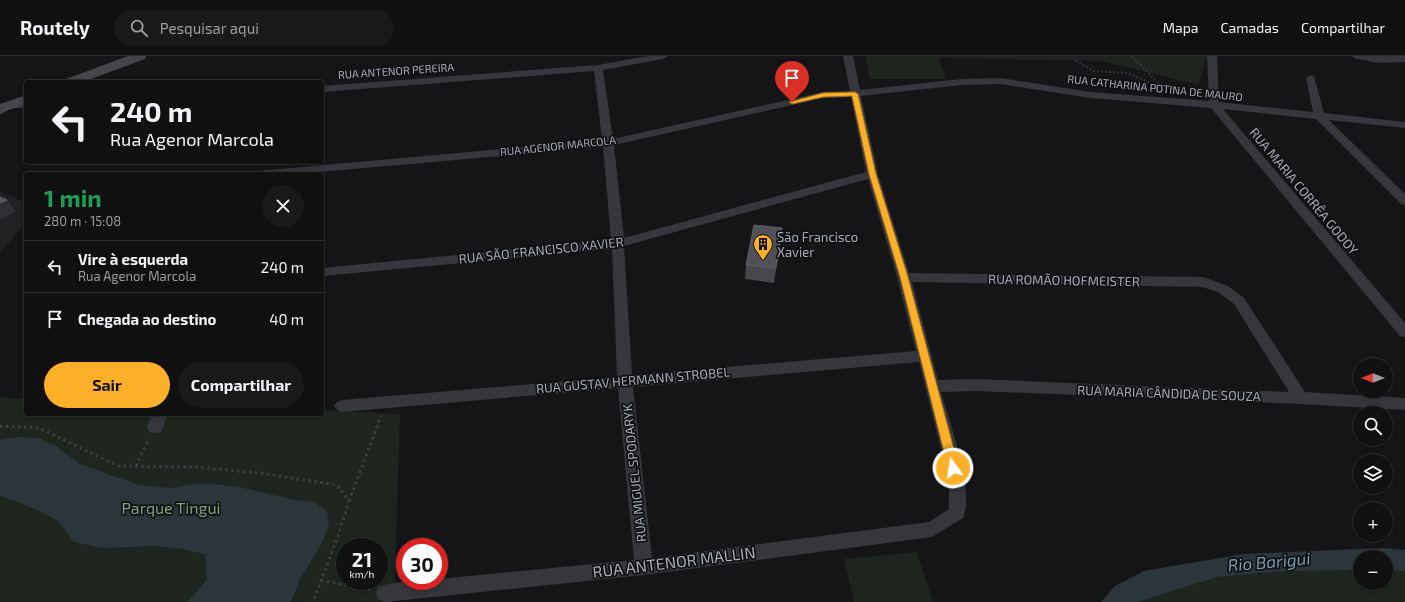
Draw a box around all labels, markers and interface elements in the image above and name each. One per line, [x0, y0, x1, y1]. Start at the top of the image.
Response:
search box [114, 10, 394, 46]
text: Routely [20, 16, 90, 39]
icon: search [128, 17, 150, 39]
text: Pesquisar aqui [160, 19, 259, 37]
text: Mapa [1163, 19, 1199, 36]
text: Camadas [1221, 19, 1279, 36]
text: Compartilhar [1301, 19, 1385, 36]
street label: RUA ANTENOR PEREIRA [337, 60, 455, 81]
pin [775, 61, 809, 102]
icon: arrive [781, 67, 803, 89]
street label: RUA CATHARINA POTINA DE MAURO [1067, 72, 1243, 103]
text: 240 m [110, 94, 193, 128]
icon: left [44, 96, 96, 148]
street label: RUA MARIA CORRÊA GODOY [1246, 124, 1362, 258]
text: Rua Agenor Marcola [110, 128, 274, 150]
street label: RUA AGENOR MARCOLA [499, 133, 617, 158]
text: 1 min [44, 183, 102, 212]
button: close [262, 185, 304, 227]
text: 280 m · 15:08 [44, 213, 121, 229]
place label: São Francisco Xavier [777, 229, 858, 260]
street label: RUA SÃO FRANCISCO XAVIER [458, 233, 624, 267]
building icon: São Francisco Xavier [752, 233, 774, 261]
text: Vire à esquerda [78, 250, 188, 268]
icon: left [44, 256, 66, 278]
text: 240 m [261, 258, 304, 276]
text: Rua Agenor Marcola [78, 268, 196, 284]
street label: RUA ROMÃO HOFMEISTER [988, 271, 1140, 289]
icon: arrive [44, 308, 66, 330]
text: Chegada ao destino [78, 310, 216, 328]
text: 40 m [269, 310, 304, 328]
north arrow [1353, 358, 1393, 398]
map controls [1353, 358, 1393, 590]
button: Sair [44, 362, 170, 408]
button: Compartilhar [178, 362, 304, 408]
street label: RUA GUSTAV HERMANN STROBEL [535, 364, 731, 396]
street label: RUA MARIA CÂNDIDA DE SOUZA [1077, 382, 1261, 404]
street label: RUA MIGUEL SPODARYK [619, 403, 649, 543]
button: search [1353, 406, 1393, 446]
position arrow [932, 447, 974, 489]
button: layers [1353, 454, 1393, 494]
park label: Parque Tingui [121, 498, 221, 517]
button: + [1353, 502, 1393, 542]
speed limit sign: 30 [396, 538, 448, 590]
street label: RUA ANTENOR MALLIN [591, 542, 757, 581]
text: 21 [352, 547, 372, 571]
water label: Rio Barigui [1227, 547, 1311, 576]
button: − [1353, 550, 1393, 590]
text: km/h [350, 568, 374, 580]

